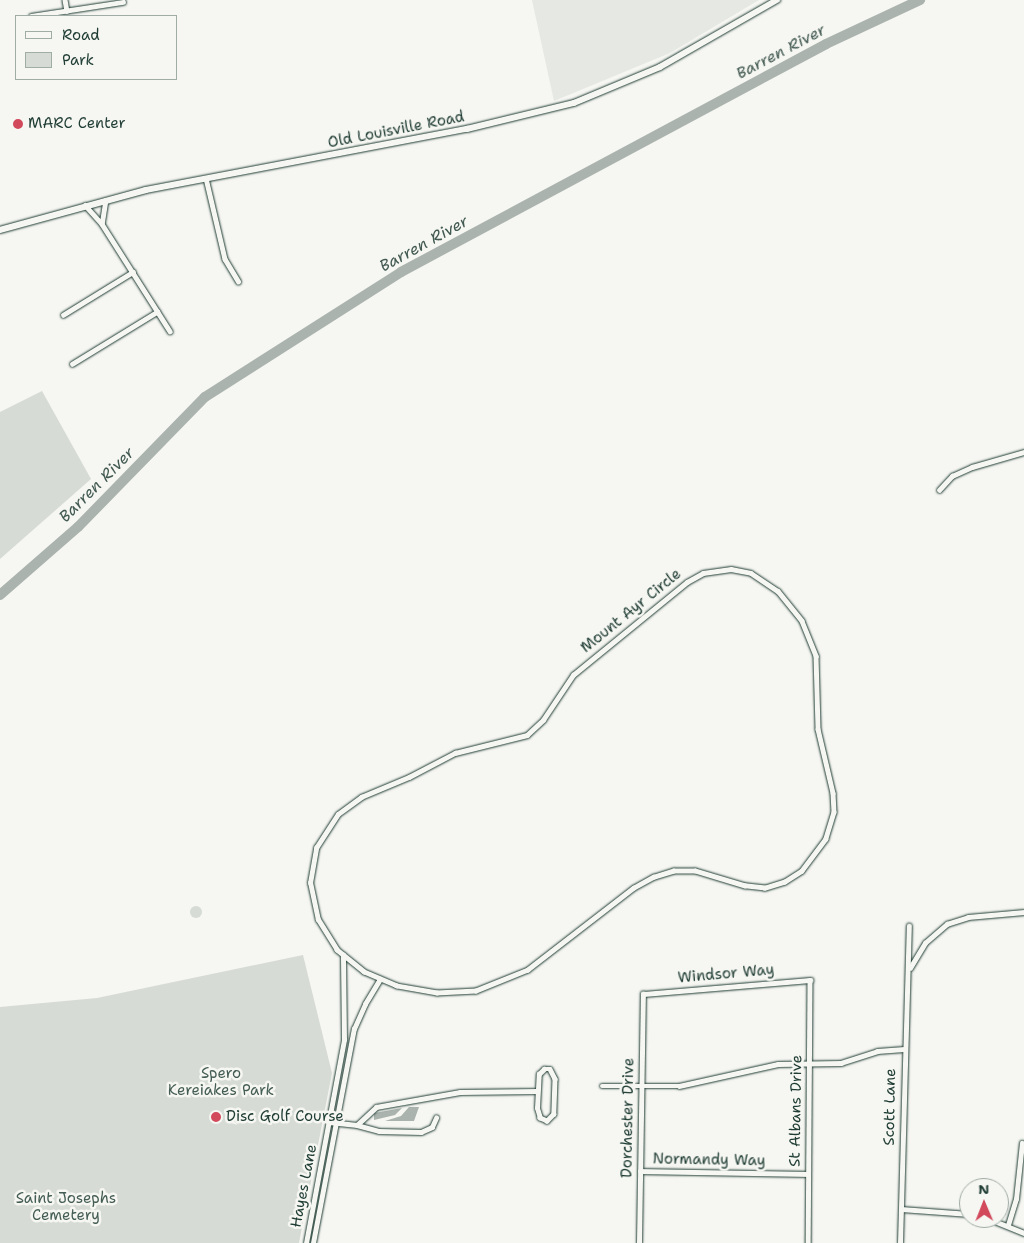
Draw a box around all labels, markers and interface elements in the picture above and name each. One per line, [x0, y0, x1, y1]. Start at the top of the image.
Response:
legend [15, 15, 178, 80]
water label: Barren River [733, 20, 829, 84]
text: Road [62, 25, 100, 45]
text: Park [62, 50, 94, 70]
street label: Old Louisville Road [326, 108, 466, 152]
place label: MARC Center [28, 115, 126, 133]
marker: MARC Center [12, 118, 24, 130]
water label: Barren River [376, 212, 472, 276]
water label: Barren River [55, 443, 139, 527]
street label: Mount Ayr Circle [577, 565, 685, 657]
street label: Windsor Way [677, 961, 775, 987]
street label: St Albans Drive [786, 1055, 806, 1167]
street label: Dorchester Drive [618, 1058, 638, 1178]
park label: Spero Kereiakes Park [168, 1064, 274, 1099]
street label: Scott Lane [880, 1068, 900, 1146]
place label: Disc Golf Course [226, 1108, 344, 1126]
marker: Disc Golf Course [210, 1111, 222, 1123]
street label: Hayes Lane [287, 1143, 321, 1229]
street label: Normandy Way [652, 1150, 766, 1170]
north arrow [959, 1178, 1009, 1228]
text: N [978, 1180, 989, 1198]
park label: Saint Josephs Cemetery [16, 1189, 116, 1224]

